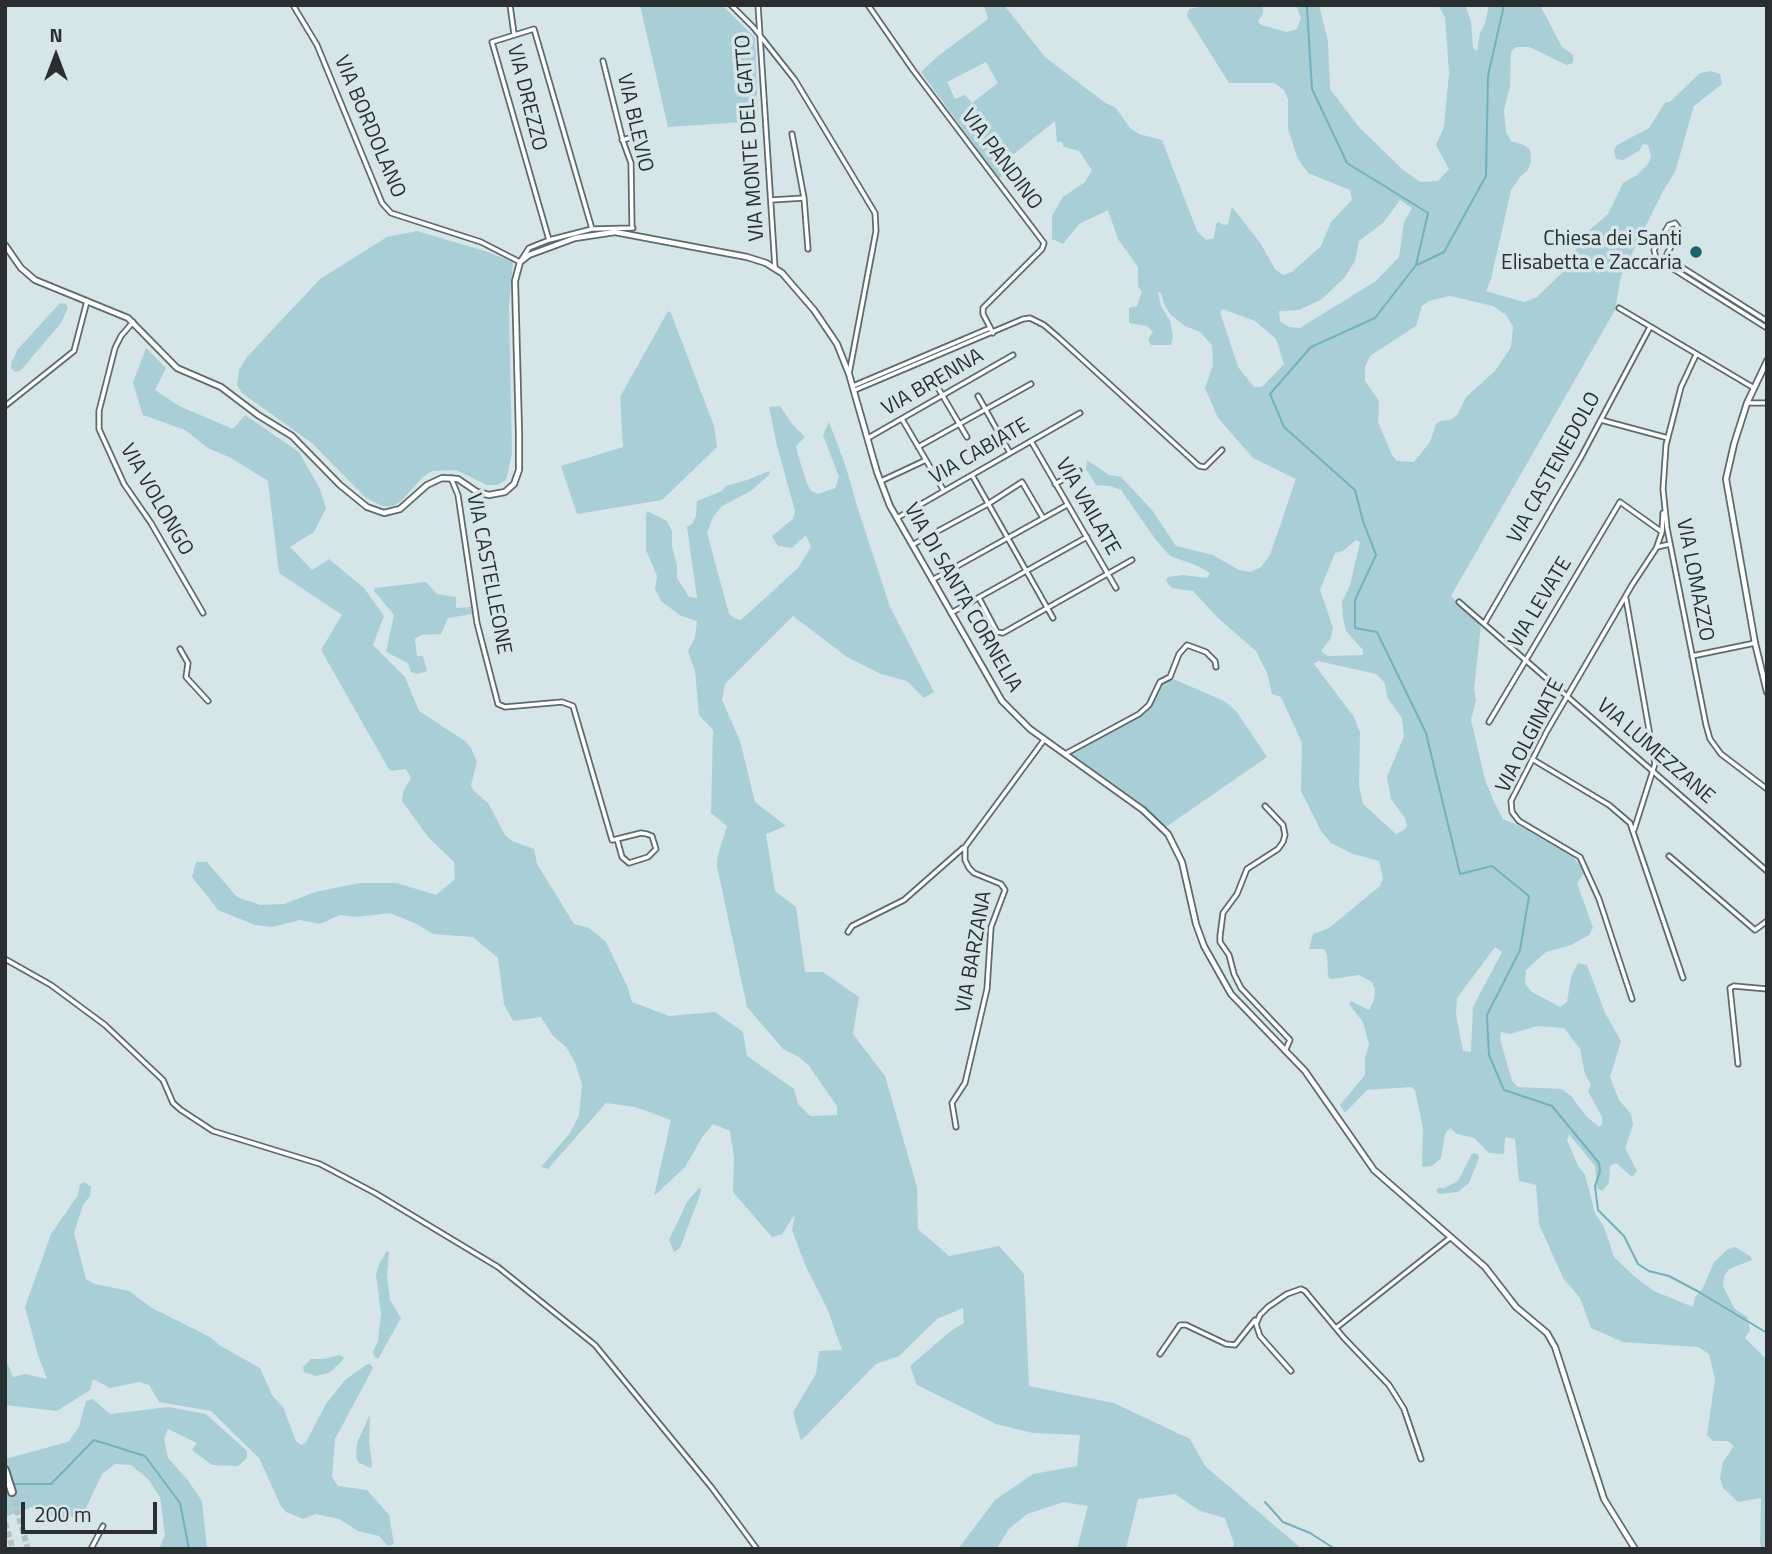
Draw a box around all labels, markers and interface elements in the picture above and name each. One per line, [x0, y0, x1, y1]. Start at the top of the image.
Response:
text: N [49, 20, 63, 49]
north arrow [21, 21, 91, 91]
street label: VIA MONTE DEL GATTO [731, 34, 771, 242]
street label: VIA DREZZO [501, 42, 551, 154]
street label: VIA BORDOLANO [328, 52, 410, 202]
street label: VIA BLEVIO [610, 71, 658, 175]
street label: VIA PANDINO [955, 105, 1047, 215]
place label: Chiesa dei Santi Elisabetta e Zaccaria [1501, 227, 1682, 277]
marker: Chiesa dei Santi Elisabetta e Zaccaria [1688, 244, 1704, 260]
street label: VIA BRENNA [878, 344, 988, 422]
street label: VIA CASTENEDOLO [1503, 388, 1607, 548]
street label: VIA CABIATE [926, 413, 1034, 491]
street label: VIA VOLONGO [114, 440, 198, 560]
street label: VIA VAILATE [1049, 454, 1125, 560]
street label: VIA CASTELLEONE [460, 491, 516, 657]
street label: VIA DI SANTA CORNELIA [897, 499, 1027, 697]
street label: VIA LOMAZZO [1670, 517, 1718, 643]
street label: VIA LEVATE [1504, 553, 1578, 653]
street label: VIA OLGINATE [1492, 675, 1570, 797]
street label: VIA LUMEZZANE [1591, 694, 1719, 810]
street label: VIA BARZANA [952, 889, 998, 1015]
scale bar [24, 1488, 161, 1532]
text: 200 m [34, 1498, 91, 1530]

